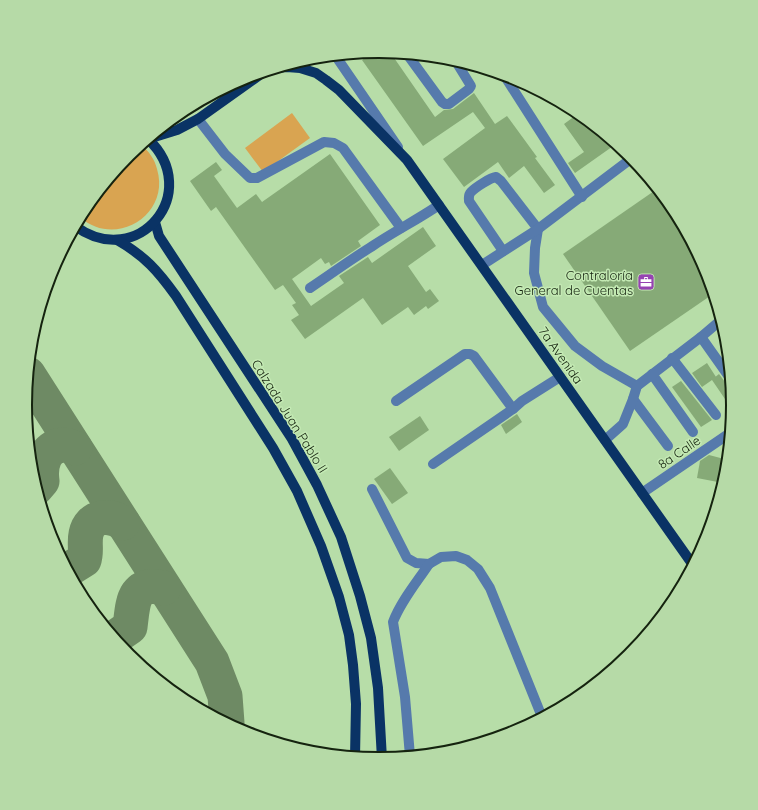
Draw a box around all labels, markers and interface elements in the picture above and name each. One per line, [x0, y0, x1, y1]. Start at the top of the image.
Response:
place label: Contraloría General de Cuentas [515, 267, 633, 298]
office icon: Contraloría General de Cuentas [636, 272, 656, 292]
street label: 7a Avenida [535, 323, 587, 387]
street label: Calzada Juan Pablo II [249, 356, 331, 476]
street label: 8a Calle [655, 432, 703, 472]

